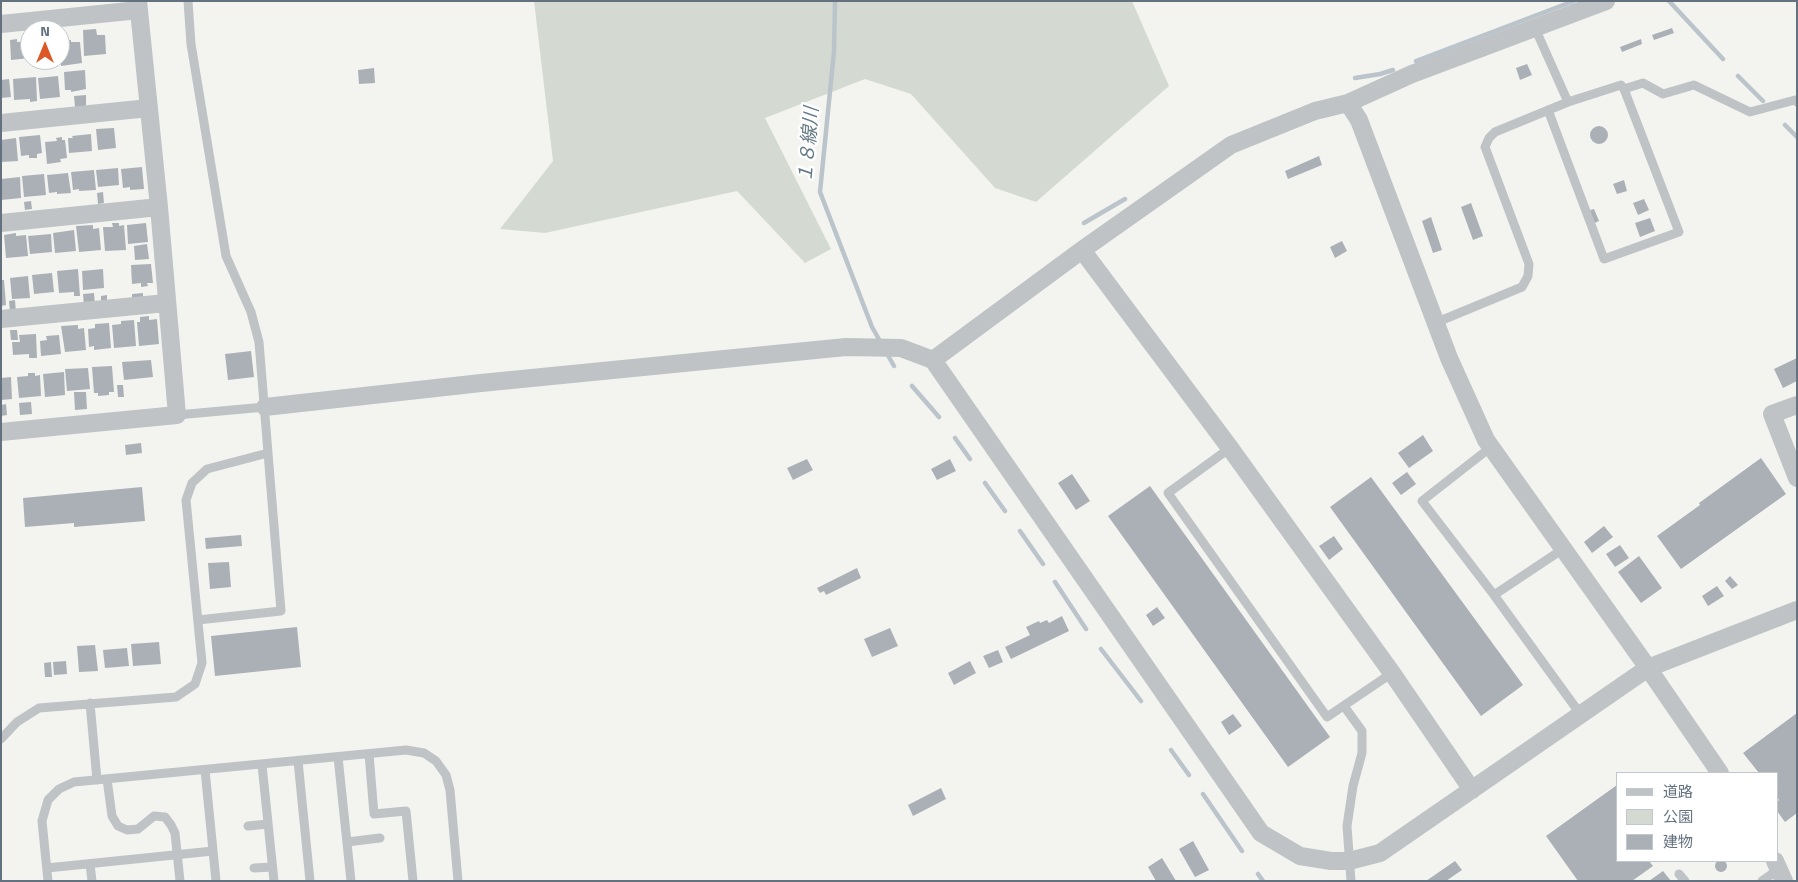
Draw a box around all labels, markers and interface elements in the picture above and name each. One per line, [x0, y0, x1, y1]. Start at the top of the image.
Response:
north arrow [20, 20, 70, 70]
text: N [40, 20, 50, 41]
water label: １８線川 [795, 106, 825, 184]
legend [1616, 772, 1778, 862]
text: 道路 [1663, 780, 1693, 803]
text: 公園 [1663, 805, 1693, 828]
text: 建物 [1663, 830, 1693, 853]

